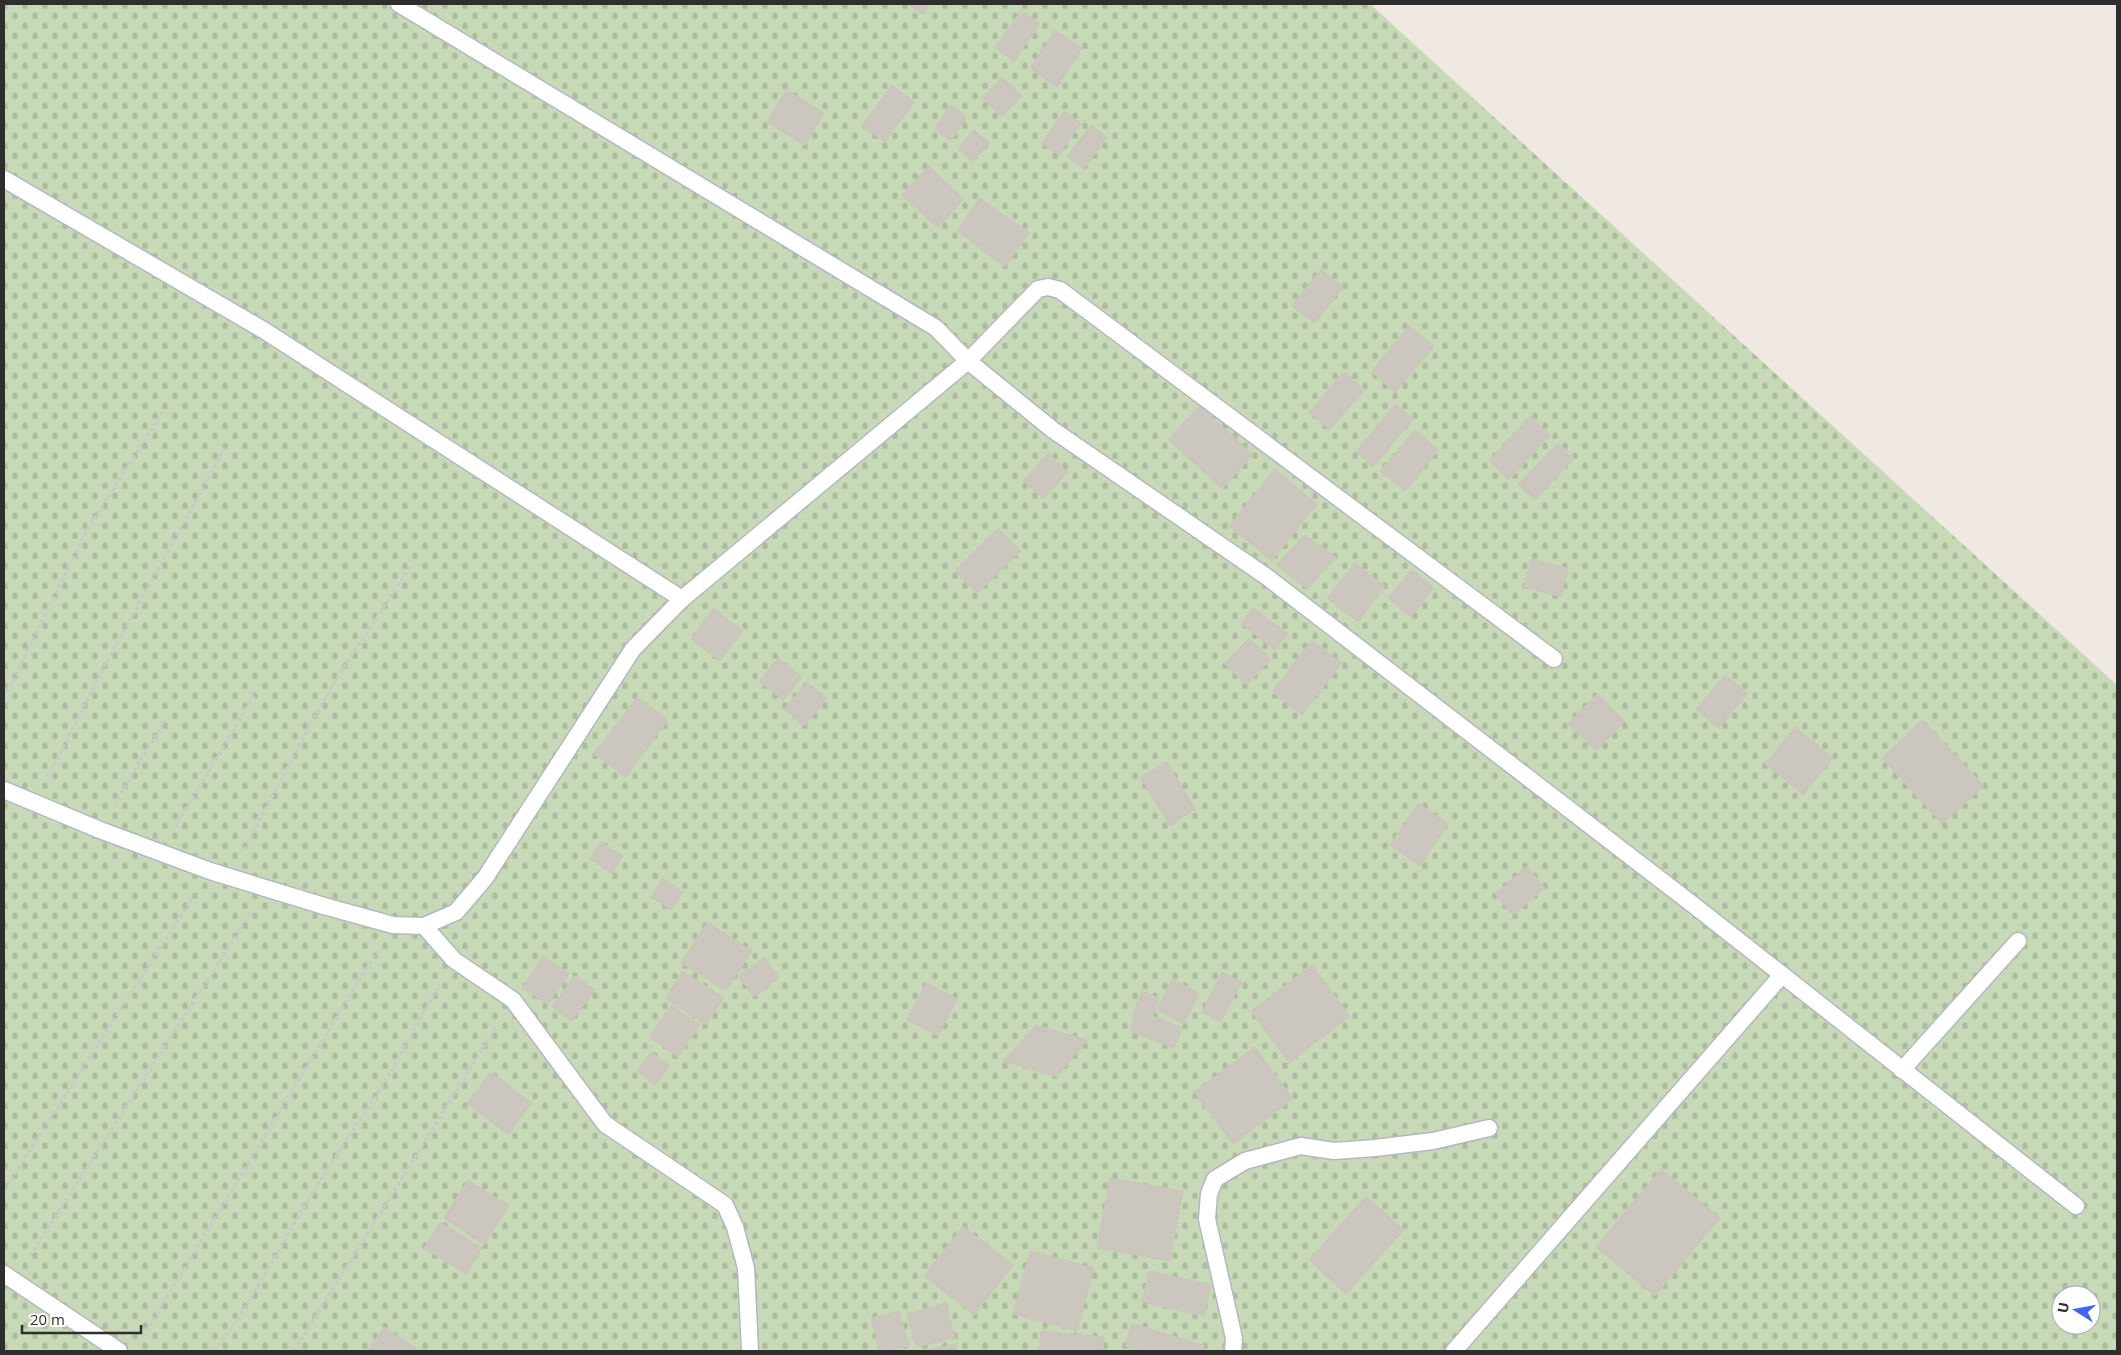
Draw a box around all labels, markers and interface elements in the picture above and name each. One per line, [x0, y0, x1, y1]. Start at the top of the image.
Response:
north arrow [2051, 1285, 2101, 1335]
text: U [2052, 1300, 2073, 1314]
scale bar [22, 1302, 141, 1334]
text: 20 m [30, 1309, 65, 1329]

